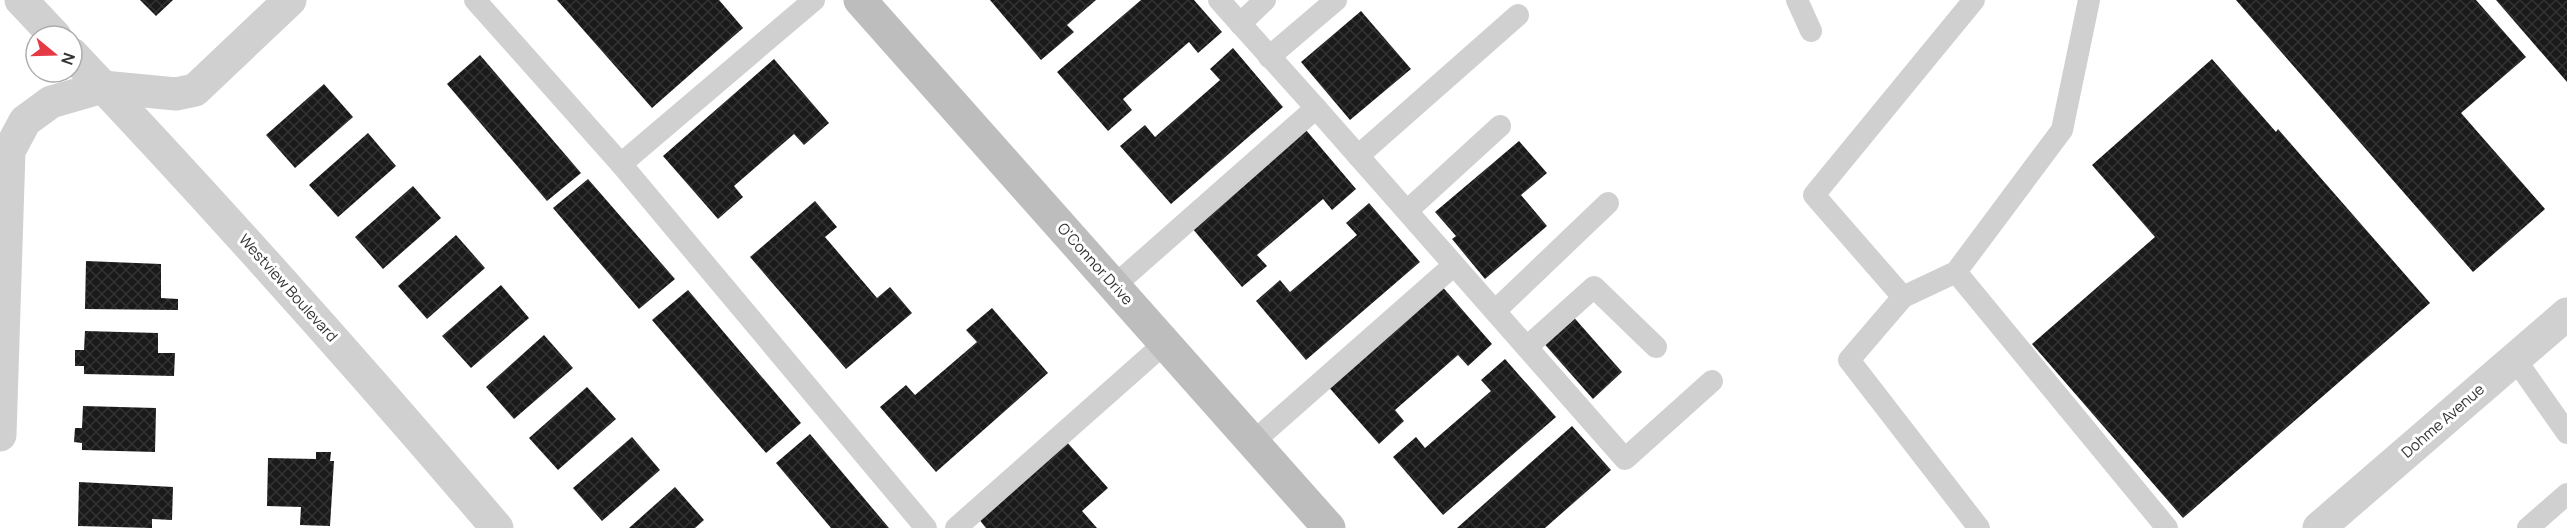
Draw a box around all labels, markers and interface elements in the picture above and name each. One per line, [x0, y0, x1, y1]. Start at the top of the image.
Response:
north arrow [24, 24, 84, 84]
text: N [56, 50, 80, 68]
street label: O'Connor Drive [1053, 218, 1138, 309]
street label: Westview Boulevard [234, 229, 343, 346]
street label: Dohme Avenue [2397, 379, 2489, 463]

